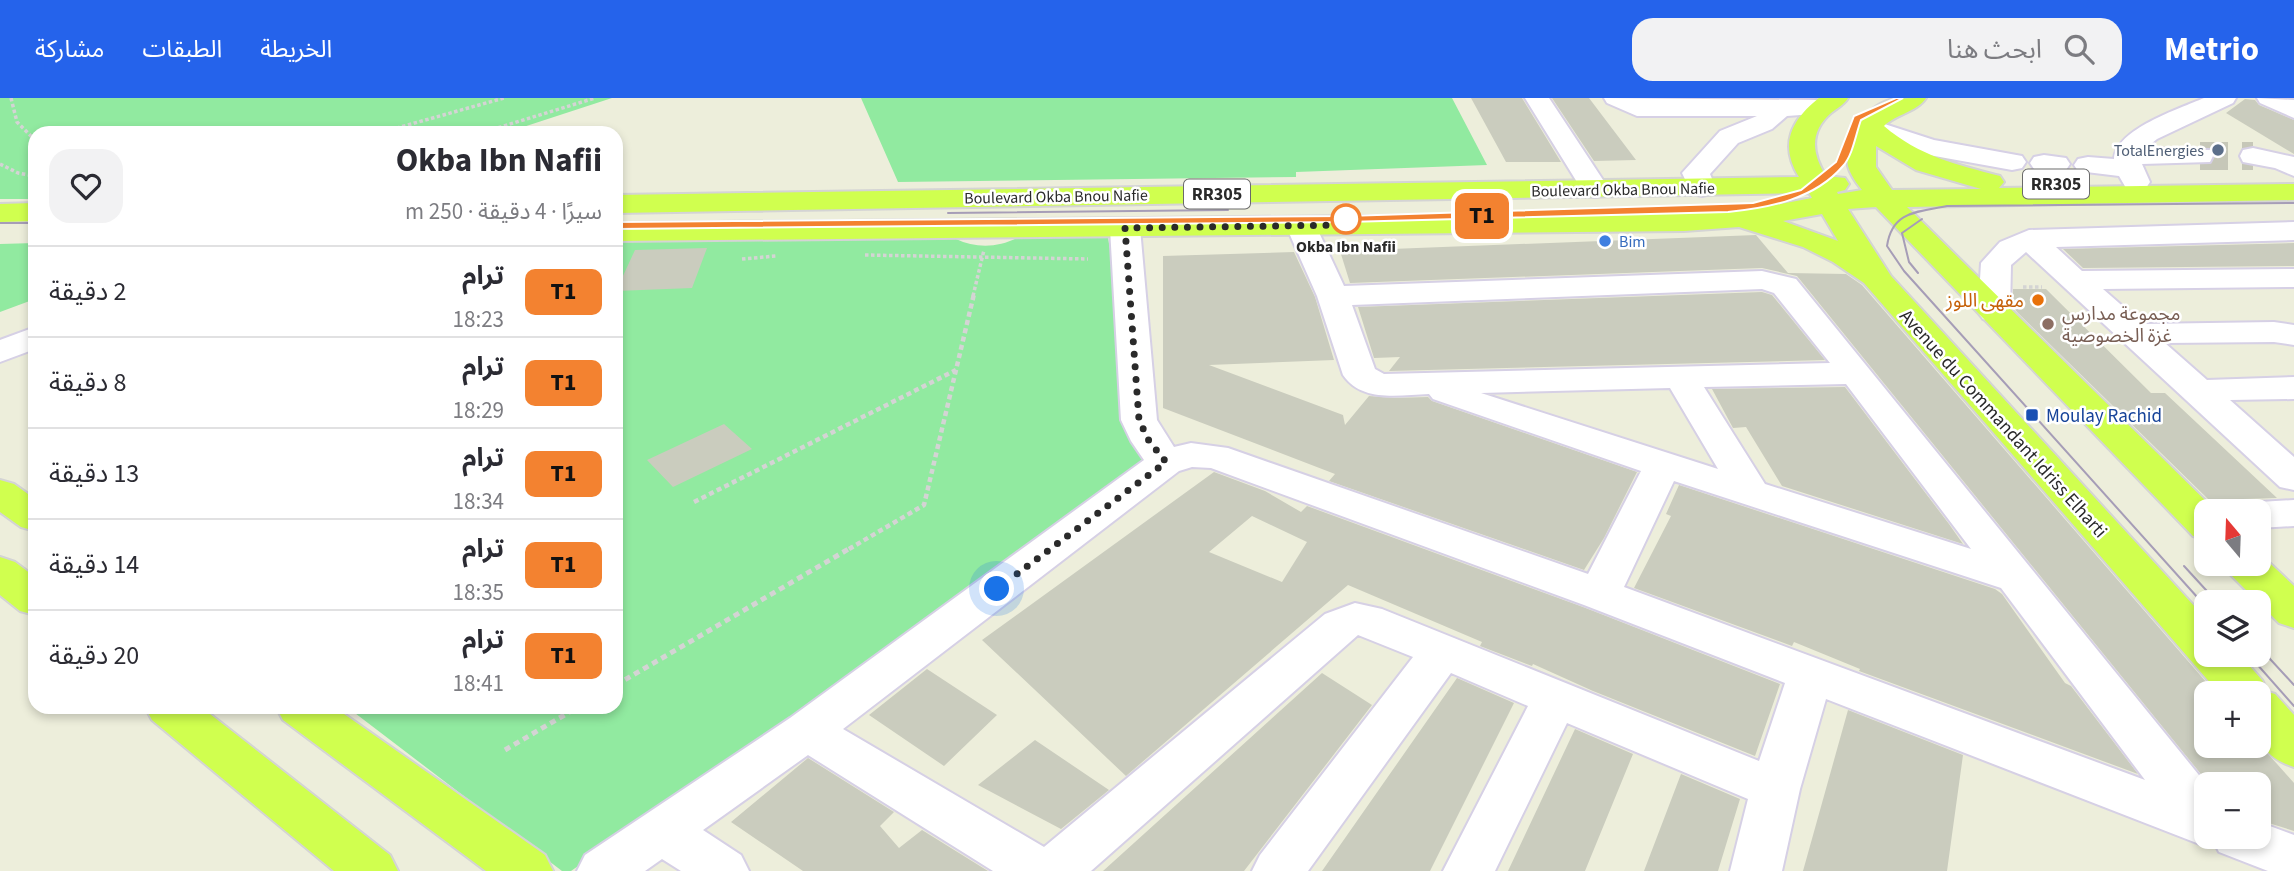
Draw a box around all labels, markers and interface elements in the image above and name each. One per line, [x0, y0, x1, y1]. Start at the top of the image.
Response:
search box [1632, 18, 2122, 81]
text: Metrio [2164, 26, 2259, 73]
icon: search [2060, 30, 2098, 68]
text: ابحث هنا [1947, 31, 2042, 68]
text: مشاركة [35, 32, 104, 67]
text: الطبقات [142, 32, 222, 67]
text: الخريطة [260, 32, 332, 67]
text: Okba Ibn Nafii [396, 137, 602, 184]
place label: TotalEnergies [2114, 140, 2204, 162]
marker: TotalEnergies [2210, 142, 2226, 158]
button: heart [49, 149, 123, 223]
road number: RR305 [2023, 170, 2089, 198]
street label: Boulevard Okba Bnou Nafie [1531, 177, 1715, 203]
road number: RR305 [1184, 180, 1250, 208]
street label: Boulevard Okba Bnou Nafie [964, 184, 1148, 210]
line badge: T1 [1450, 193, 1514, 239]
text: سيرًا · 4 دقيقة · 250 m [405, 195, 602, 228]
text: T1 [1469, 198, 1495, 233]
marker: Okba Ibn Nafii [1331, 204, 1361, 234]
place label: Bim [1619, 231, 1646, 253]
marker: Bim [1597, 233, 1613, 249]
place label: Okba Ibn Nafii [1296, 236, 1396, 258]
text: ترام [462, 257, 504, 294]
text: 2 دقيقة [49, 273, 126, 310]
text: T1 [550, 274, 577, 309]
place label: مقهى اللوز [1945, 288, 2024, 315]
marker: مقهى اللوز [2030, 292, 2046, 308]
place label: مجموعة مدارس غزة الخصوصية [2062, 301, 2181, 350]
text: 18:23 [453, 303, 504, 336]
street label: Avenue du Commandant Idriss Elharti [1893, 304, 2113, 544]
marker: مجموعة مدارس غزة الخصوصية [2040, 316, 2056, 332]
text: ترام [462, 348, 504, 385]
text: 8 دقيقة [49, 364, 126, 401]
text: T1 [550, 365, 577, 400]
text: 18:29 [453, 394, 504, 427]
place label: Moulay Rachid [2046, 403, 2162, 430]
marker: Moulay Rachid [2024, 407, 2040, 423]
text: ترام [462, 439, 504, 476]
text: 13 دقيقة [49, 455, 139, 492]
text: T1 [550, 456, 577, 491]
text: 18:34 [453, 485, 504, 518]
north arrow [2194, 499, 2272, 576]
map controls [2194, 499, 2271, 849]
text: ترام [462, 530, 504, 567]
text: 14 دقيقة [49, 546, 139, 583]
text: T1 [550, 547, 577, 582]
your location [979, 571, 1014, 606]
text: 18:35 [453, 576, 504, 609]
button: layers [2194, 590, 2271, 667]
text: ترام [462, 621, 504, 658]
text: 20 دقيقة [49, 637, 139, 674]
text: T1 [550, 638, 577, 673]
text: 18:41 [453, 667, 504, 700]
button: + [2194, 681, 2271, 758]
button: − [2194, 772, 2271, 849]

